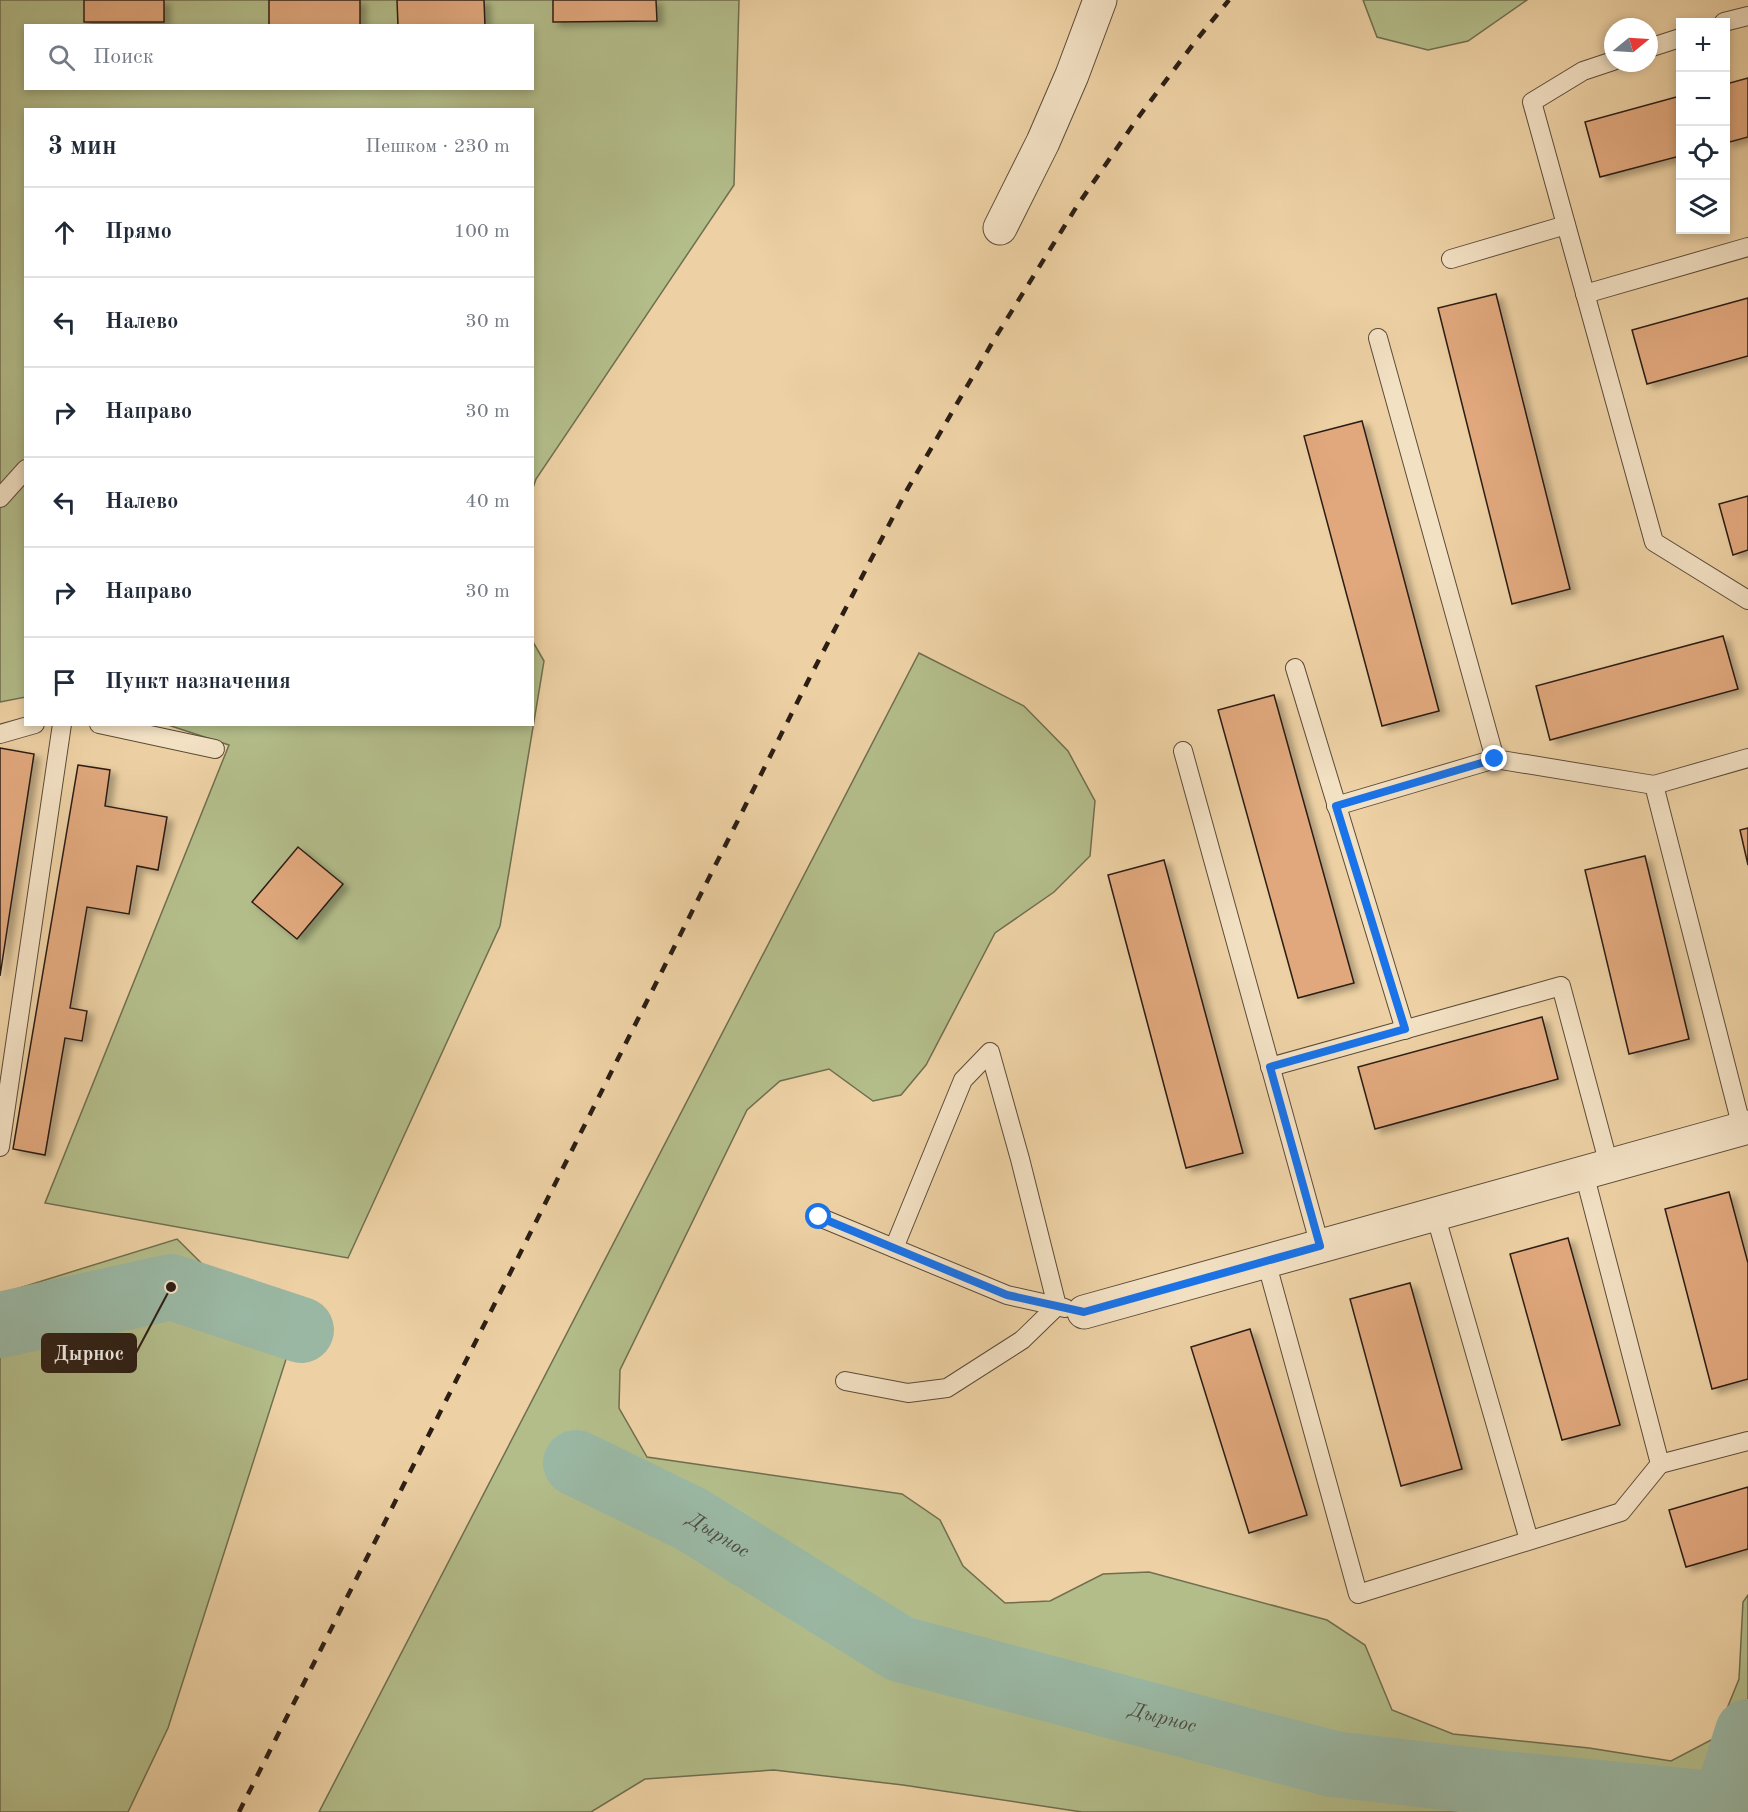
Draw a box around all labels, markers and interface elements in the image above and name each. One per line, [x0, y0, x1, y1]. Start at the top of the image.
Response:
north arrow [1604, 18, 1658, 72]
map controls [1676, 18, 1730, 234]
button: + [1676, 18, 1730, 72]
search box [24, 24, 534, 90]
icon: search [45, 41, 78, 74]
text: Поиск [93, 46, 154, 68]
button: − [1676, 72, 1730, 126]
button: locate [1676, 126, 1730, 180]
text: 3 мин [48, 134, 117, 160]
text: Пешком · 230 m [365, 137, 510, 157]
button: layers [1676, 180, 1730, 234]
icon: ahead [48, 216, 81, 249]
text: Прямо [105, 221, 172, 243]
text: 100 m [454, 222, 510, 242]
icon: left [48, 306, 81, 339]
text: Налево [105, 311, 178, 333]
text: 30 m [465, 312, 510, 332]
icon: right [48, 396, 81, 429]
text: Направо [105, 401, 192, 423]
text: 30 m [465, 402, 510, 422]
icon: left [48, 486, 81, 519]
text: Налево [105, 491, 178, 513]
text: 40 m [465, 492, 510, 512]
icon: right [48, 576, 81, 609]
text: Направо [105, 581, 192, 603]
text: 30 m [465, 582, 510, 602]
icon: arrive [48, 666, 81, 699]
text: Пункт назначения [105, 671, 291, 693]
route end [1481, 745, 1507, 771]
route start [805, 1203, 831, 1229]
callout: Дырнос [42, 1334, 136, 1372]
text: Дырнос [54, 1345, 124, 1365]
water label: Дырнос [681, 1508, 753, 1562]
water label: Дырнос [1124, 1700, 1198, 1737]

